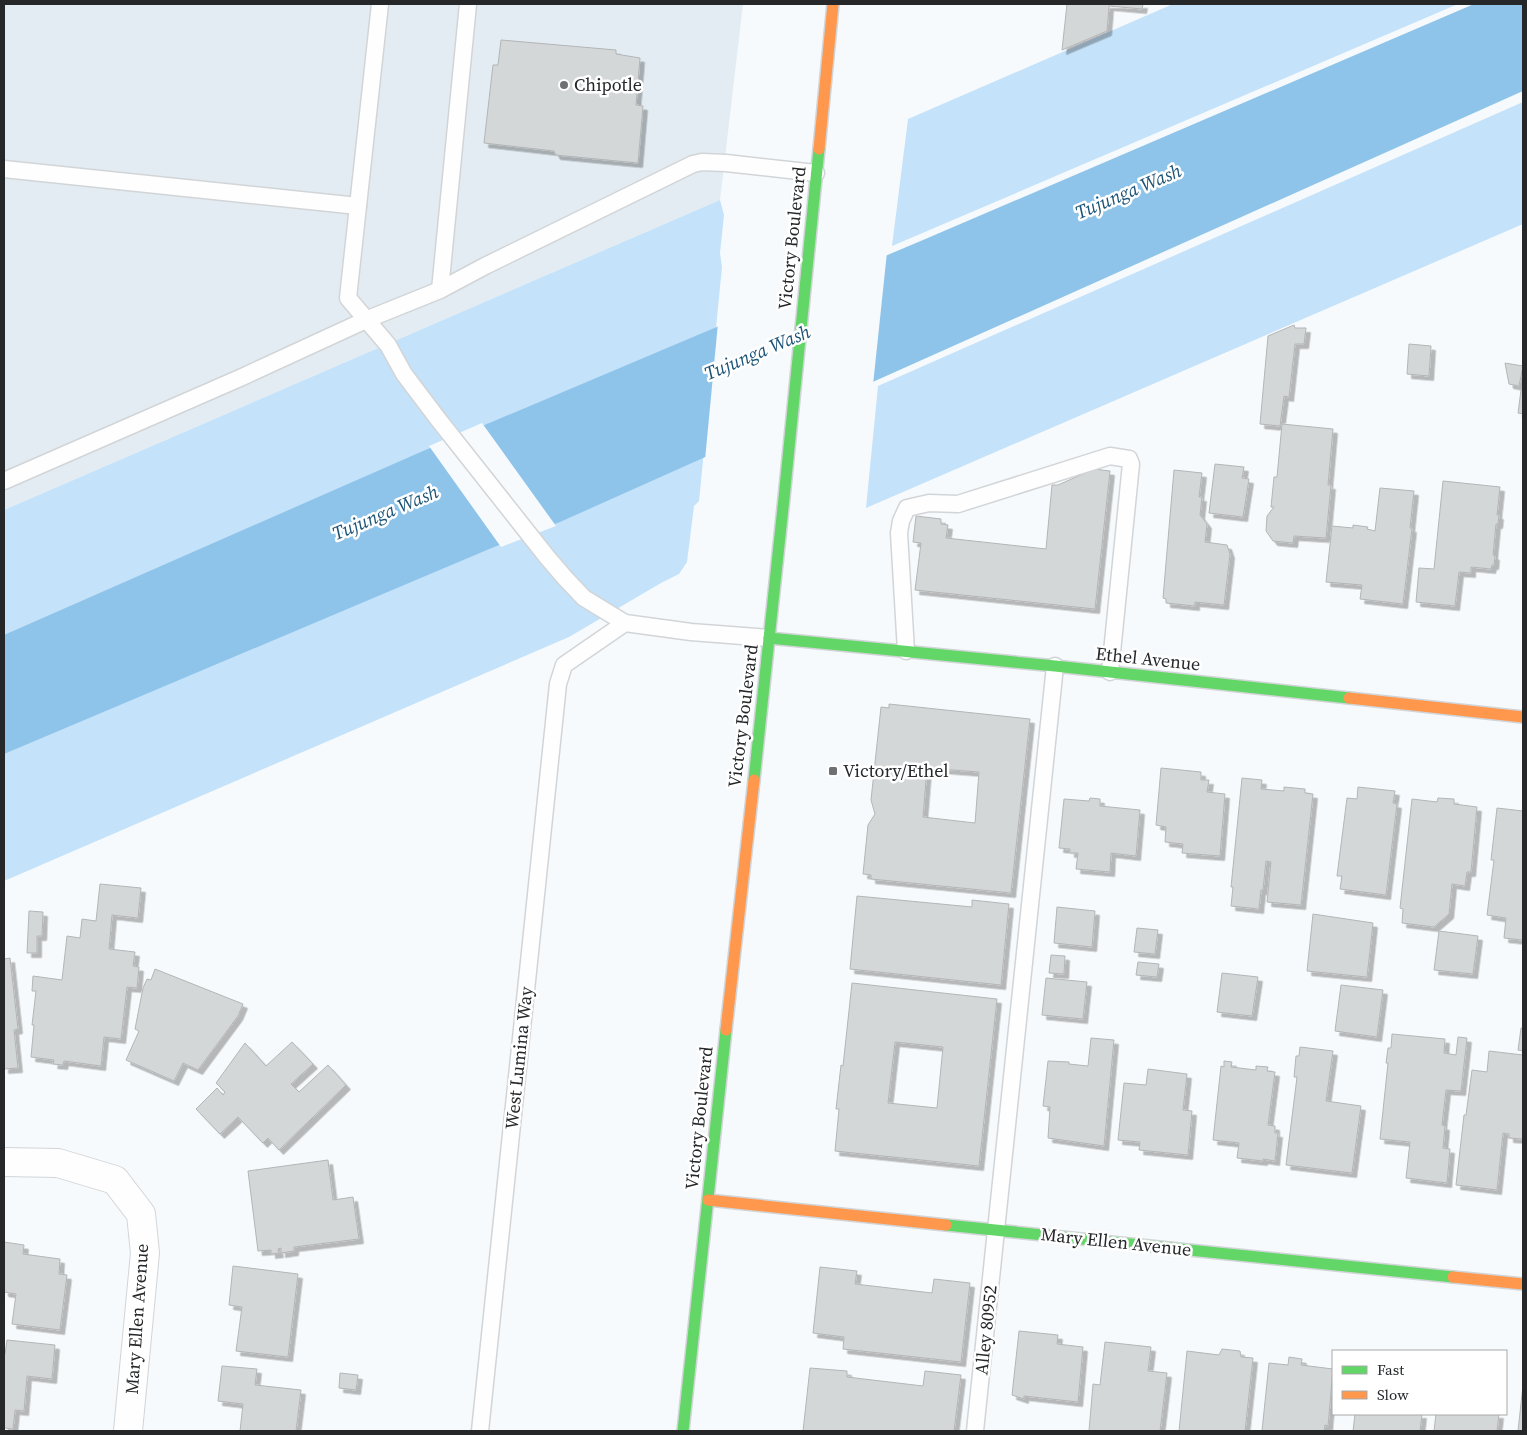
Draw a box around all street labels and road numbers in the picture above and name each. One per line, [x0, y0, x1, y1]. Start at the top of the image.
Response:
street label: Victory Boulevard [772, 165, 811, 311]
street label: Ethel Avenue [1094, 641, 1202, 676]
street label: Victory Boulevard [721, 643, 764, 789]
street label: West Lumina Way [499, 985, 539, 1131]
street label: Victory Boulevard [679, 1045, 718, 1191]
street label: Mary Ellen Avenue [1040, 1221, 1192, 1262]
street label: Mary Ellen Avenue [119, 1243, 154, 1395]
street label: Alley 80952 [968, 1284, 1003, 1376]

